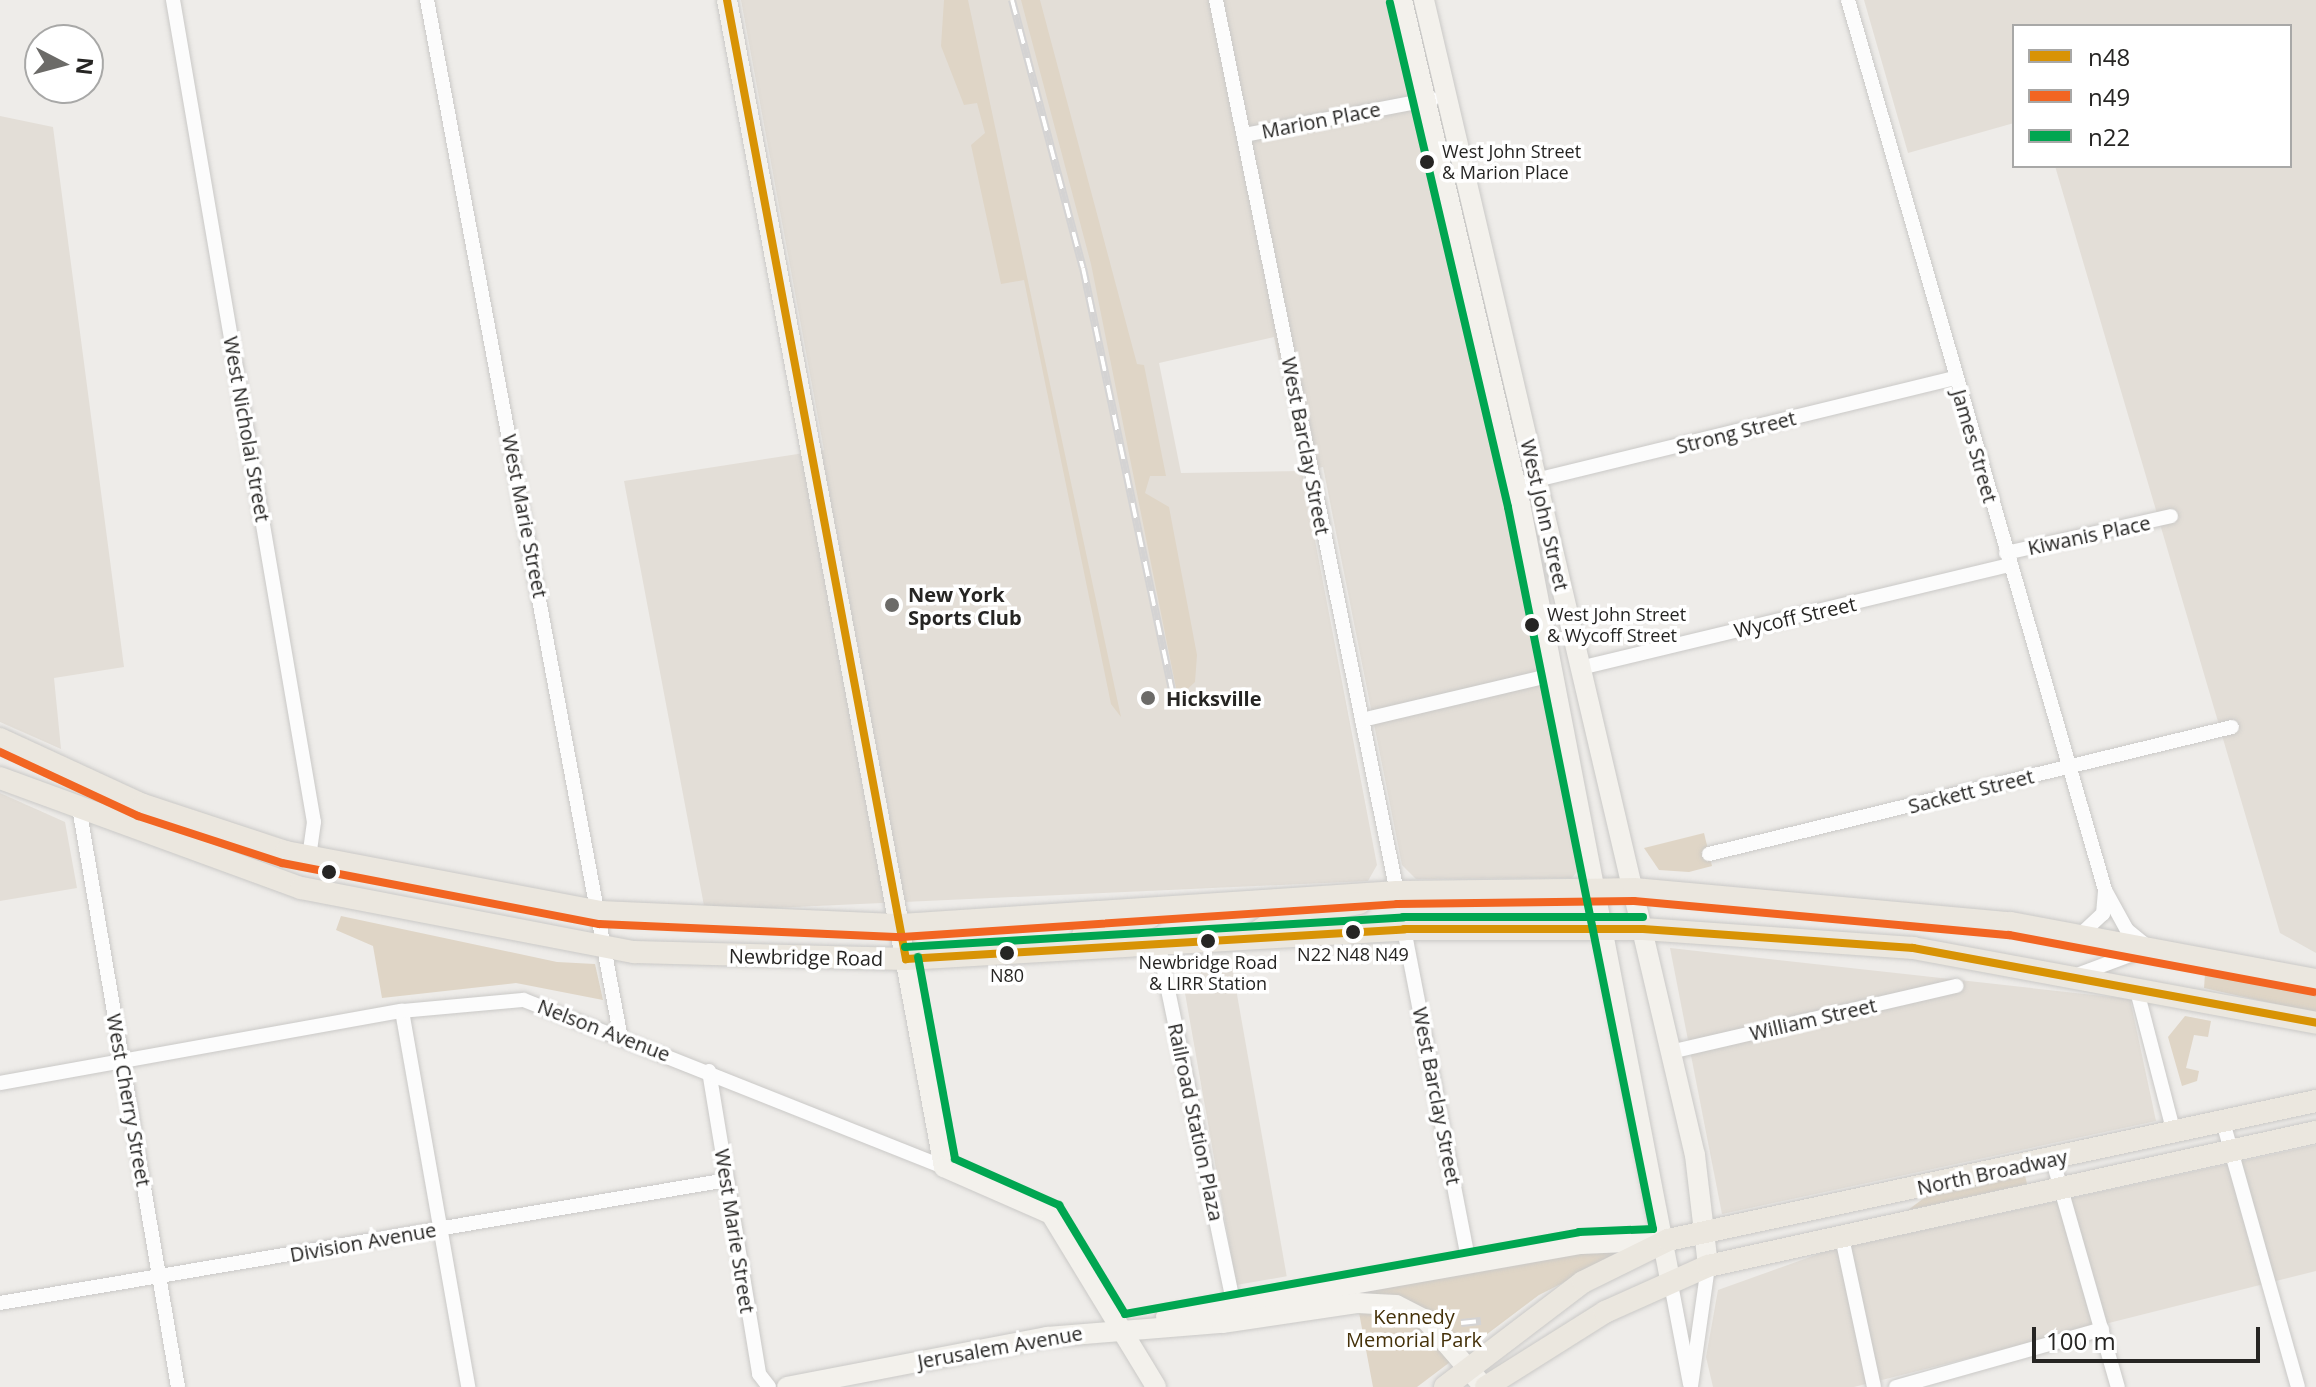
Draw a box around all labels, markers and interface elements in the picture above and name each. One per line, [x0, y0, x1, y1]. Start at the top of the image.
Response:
north arrow [24, 24, 104, 104]
legend [2012, 24, 2292, 168]
text: n48 [2088, 40, 2130, 73]
text: N [70, 56, 102, 77]
text: n49 [2088, 80, 2130, 113]
street label: Marion Place [1259, 97, 1383, 143]
text: n22 [2088, 120, 2130, 153]
place label: West John Street & Marion Place [1442, 141, 1581, 184]
marker: West John Street & Marion Place [1419, 154, 1435, 170]
street label: West Nicholai Street [219, 334, 275, 524]
street label: West Barclay Street [1277, 355, 1335, 537]
street label: James Street [1947, 387, 2003, 505]
street label: Strong Street [1674, 406, 1798, 458]
street label: West Marie Street [497, 432, 553, 600]
street label: West John Street [1516, 437, 1574, 593]
street label: Kiwanis Place [2025, 510, 2153, 560]
place label: New York Sports Club [908, 582, 1022, 629]
street label: Wycoff Street [1732, 591, 1858, 643]
marker: New York Sports Club [883, 596, 901, 614]
place label: West John Street & Wycoff Street [1547, 604, 1686, 646]
marker: West John Street & Wycoff Street [1524, 617, 1540, 633]
place label: Hicksville [1166, 686, 1262, 710]
marker: Hicksville [1137, 687, 1159, 709]
street label: Sackett Street [1906, 764, 2036, 818]
unlabelled marker [321, 864, 337, 880]
marker: N22 N48 N49 [1345, 924, 1361, 940]
marker: Newbridge Road & LIRR Station [1200, 933, 1216, 949]
place label: N22 N48 N49 [1297, 943, 1409, 965]
street label: Newbridge Road [729, 944, 883, 970]
marker: N80 [999, 945, 1015, 961]
place label: Newbridge Road & LIRR Station [1138, 952, 1278, 994]
place label: N80 [990, 964, 1024, 986]
street label: William Street [1747, 993, 1879, 1045]
street label: Nelson Avenue [534, 994, 674, 1066]
street label: West Barclay Street [1408, 1005, 1466, 1187]
street label: West Cherry Street [102, 1012, 156, 1188]
street label: Railroad Station Plaza [1163, 1021, 1229, 1223]
street label: North Broadway [1915, 1144, 2069, 1200]
street label: West Marie Street [710, 1147, 760, 1315]
street label: Division Avenue [288, 1217, 438, 1267]
park label: Kennedy Memorial Park [1346, 1304, 1482, 1351]
scale bar [2036, 1311, 2264, 1361]
street label: Jerusalem Avenue [916, 1321, 1084, 1373]
text: 100 m [2046, 1324, 2116, 1357]

